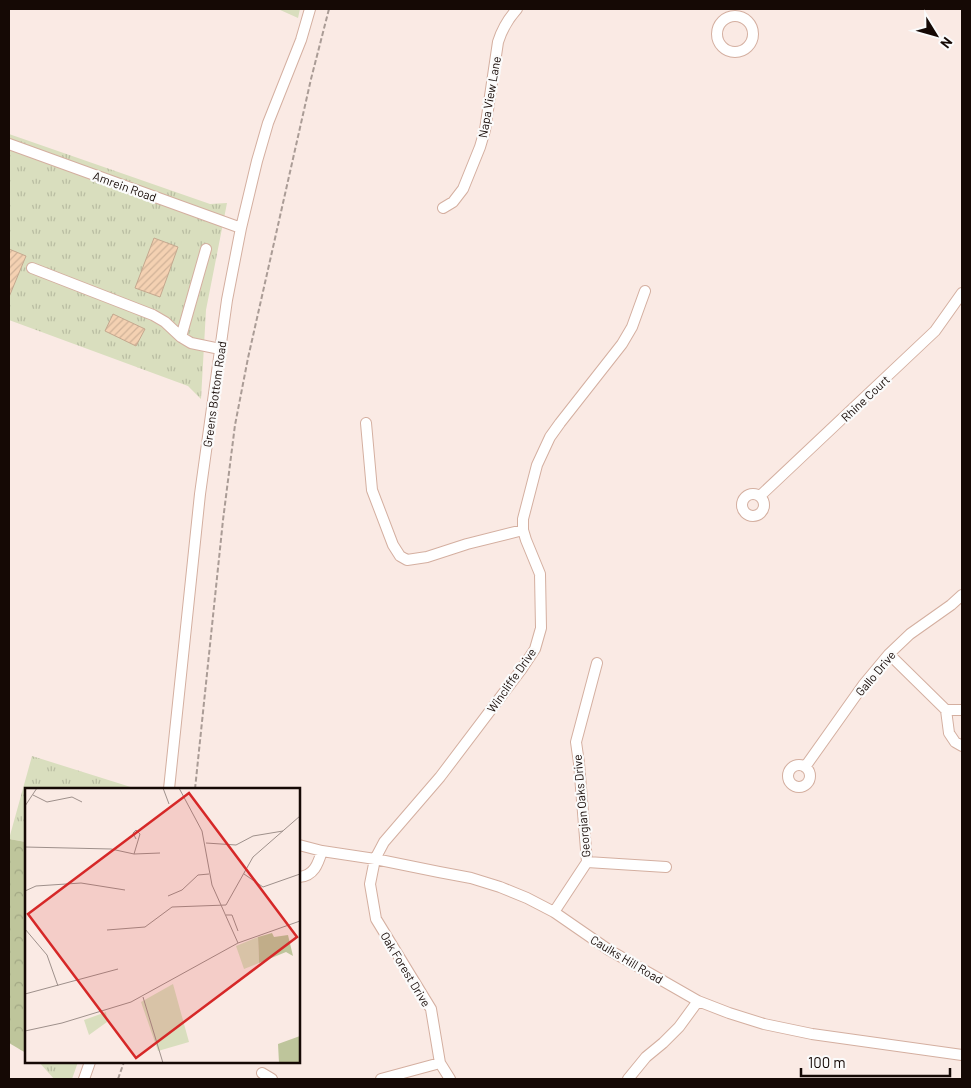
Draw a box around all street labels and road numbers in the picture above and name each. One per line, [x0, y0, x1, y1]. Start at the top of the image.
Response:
street label: Napa View Lane [475, 55, 503, 139]
street label: Amrein Road [91, 168, 159, 204]
street label: Greens Bottom Road [200, 340, 228, 448]
street label: Rhine Court [838, 372, 892, 424]
street label: Wincliffe Drive [484, 645, 538, 715]
street label: Gallo Drive [852, 648, 898, 698]
street label: Georgian Oaks Drive [570, 754, 592, 858]
street label: Oak Forest Drive [378, 929, 434, 1009]
street label: Caulks Hill Road [588, 932, 666, 986]

